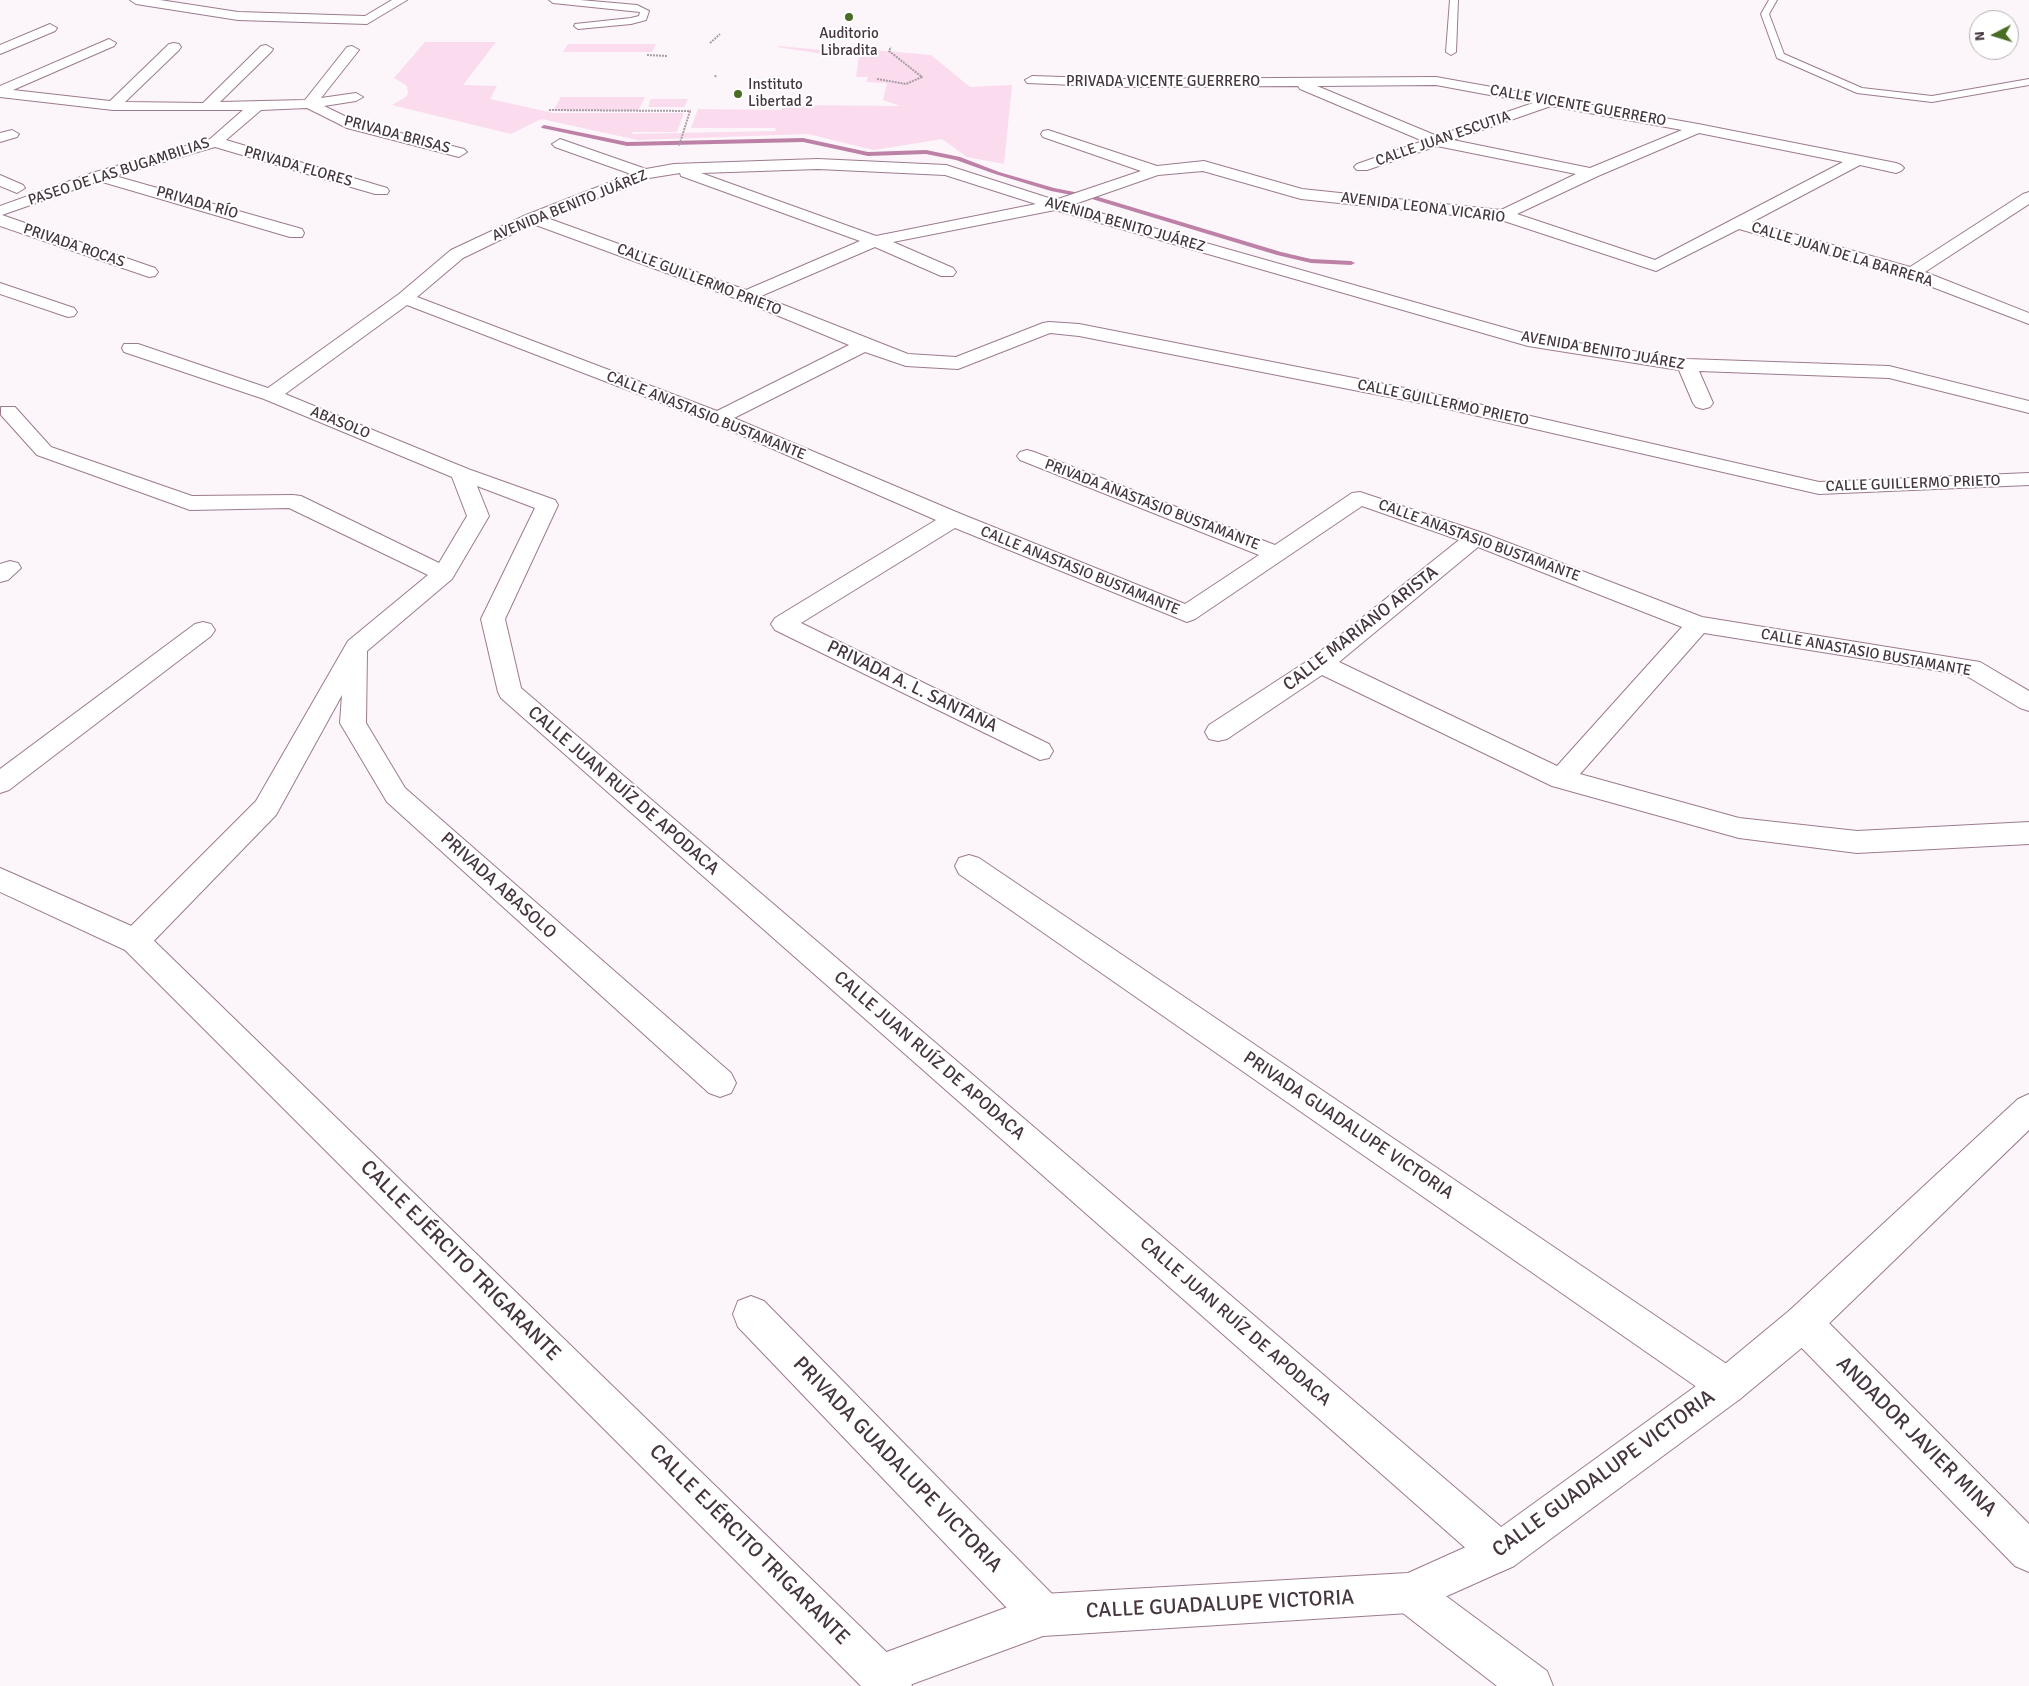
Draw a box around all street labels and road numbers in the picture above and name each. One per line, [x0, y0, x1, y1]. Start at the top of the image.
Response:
street label: PRIVADA VICENTE GUERRERO [1066, 73, 1260, 91]
street label: CALLE VICENTE GUERRERO [1488, 82, 1668, 130]
street label: CALLE JUAN ESCUTIA [1373, 107, 1513, 171]
street label: PRIVADA BRISAS [342, 112, 452, 158]
street label: PASEO DE LAS BUGAMBILIAS [26, 134, 212, 210]
street label: PRIVADA FLORES [242, 143, 354, 191]
street label: AVENIDA BENITO JUÁREZ [490, 167, 650, 245]
street label: PRIVADA RÍO [154, 183, 240, 223]
street label: AVENIDA LEONA VICARIO [1340, 189, 1506, 227]
street label: AVENIDA BENITO JUÁREZ [1043, 193, 1207, 257]
street label: CALLE JUAN DE LA BARRERA [1749, 219, 1935, 291]
street label: PRIVADA ROCAS [21, 220, 127, 272]
street label: CALLE GUILLERMO PRIETO [614, 240, 784, 320]
street label: AVENIDA BENITO JUÁREZ [1520, 328, 1686, 374]
street label: CALLE ANASTASIO BUSTAMANTE [604, 368, 808, 464]
street label: CALLE GUILLERMO PRIETO [1356, 376, 1530, 430]
street label: ABASOLO [307, 403, 373, 443]
street label: PRIVADA ANASTASIO BUSTAMANTE [1042, 456, 1262, 554]
street label: CALLE GUILLERMO PRIETO [1825, 472, 2001, 496]
street label: CALLE ANASTASIO BUSTAMANTE [1376, 496, 1582, 586]
street label: CALLE ANASTASIO BUSTAMANTE [978, 523, 1182, 619]
street label: CALLE MARIANO ARISTA [1279, 562, 1443, 696]
street label: CALLE ANASTASIO BUSTAMANTE [1759, 626, 1973, 680]
street label: PRIVADA A. L. SANTANA [823, 636, 1001, 738]
street label: CALLE JUAN RUÍZ DE APODACA [523, 702, 723, 880]
street label: PRIVADA ABASOLO [436, 828, 560, 944]
street label: CALLE JUAN RUÍZ DE APODACA [829, 967, 1029, 1145]
street label: PRIVADA GUADALUPE VICTORIA [1239, 1047, 1457, 1205]
street label: CALLE EJÉRCITO TRIGARANTE [354, 1155, 566, 1367]
street label: CALLE JUAN RUÍZ DE APODACA [1135, 1233, 1335, 1411]
street label: PRIVADA GUADALUPE VICTORIA [787, 1352, 1007, 1578]
street label: ANDADOR JAVIER MINA [1831, 1352, 2001, 1522]
street label: CALLE GUADALUPE VICTORIA [1488, 1385, 1720, 1563]
street label: CALLE EJÉRCITO TRIGARANTE [643, 1439, 855, 1651]
street label: CALLE GUADALUPE VICTORIA [1085, 1585, 1355, 1625]

